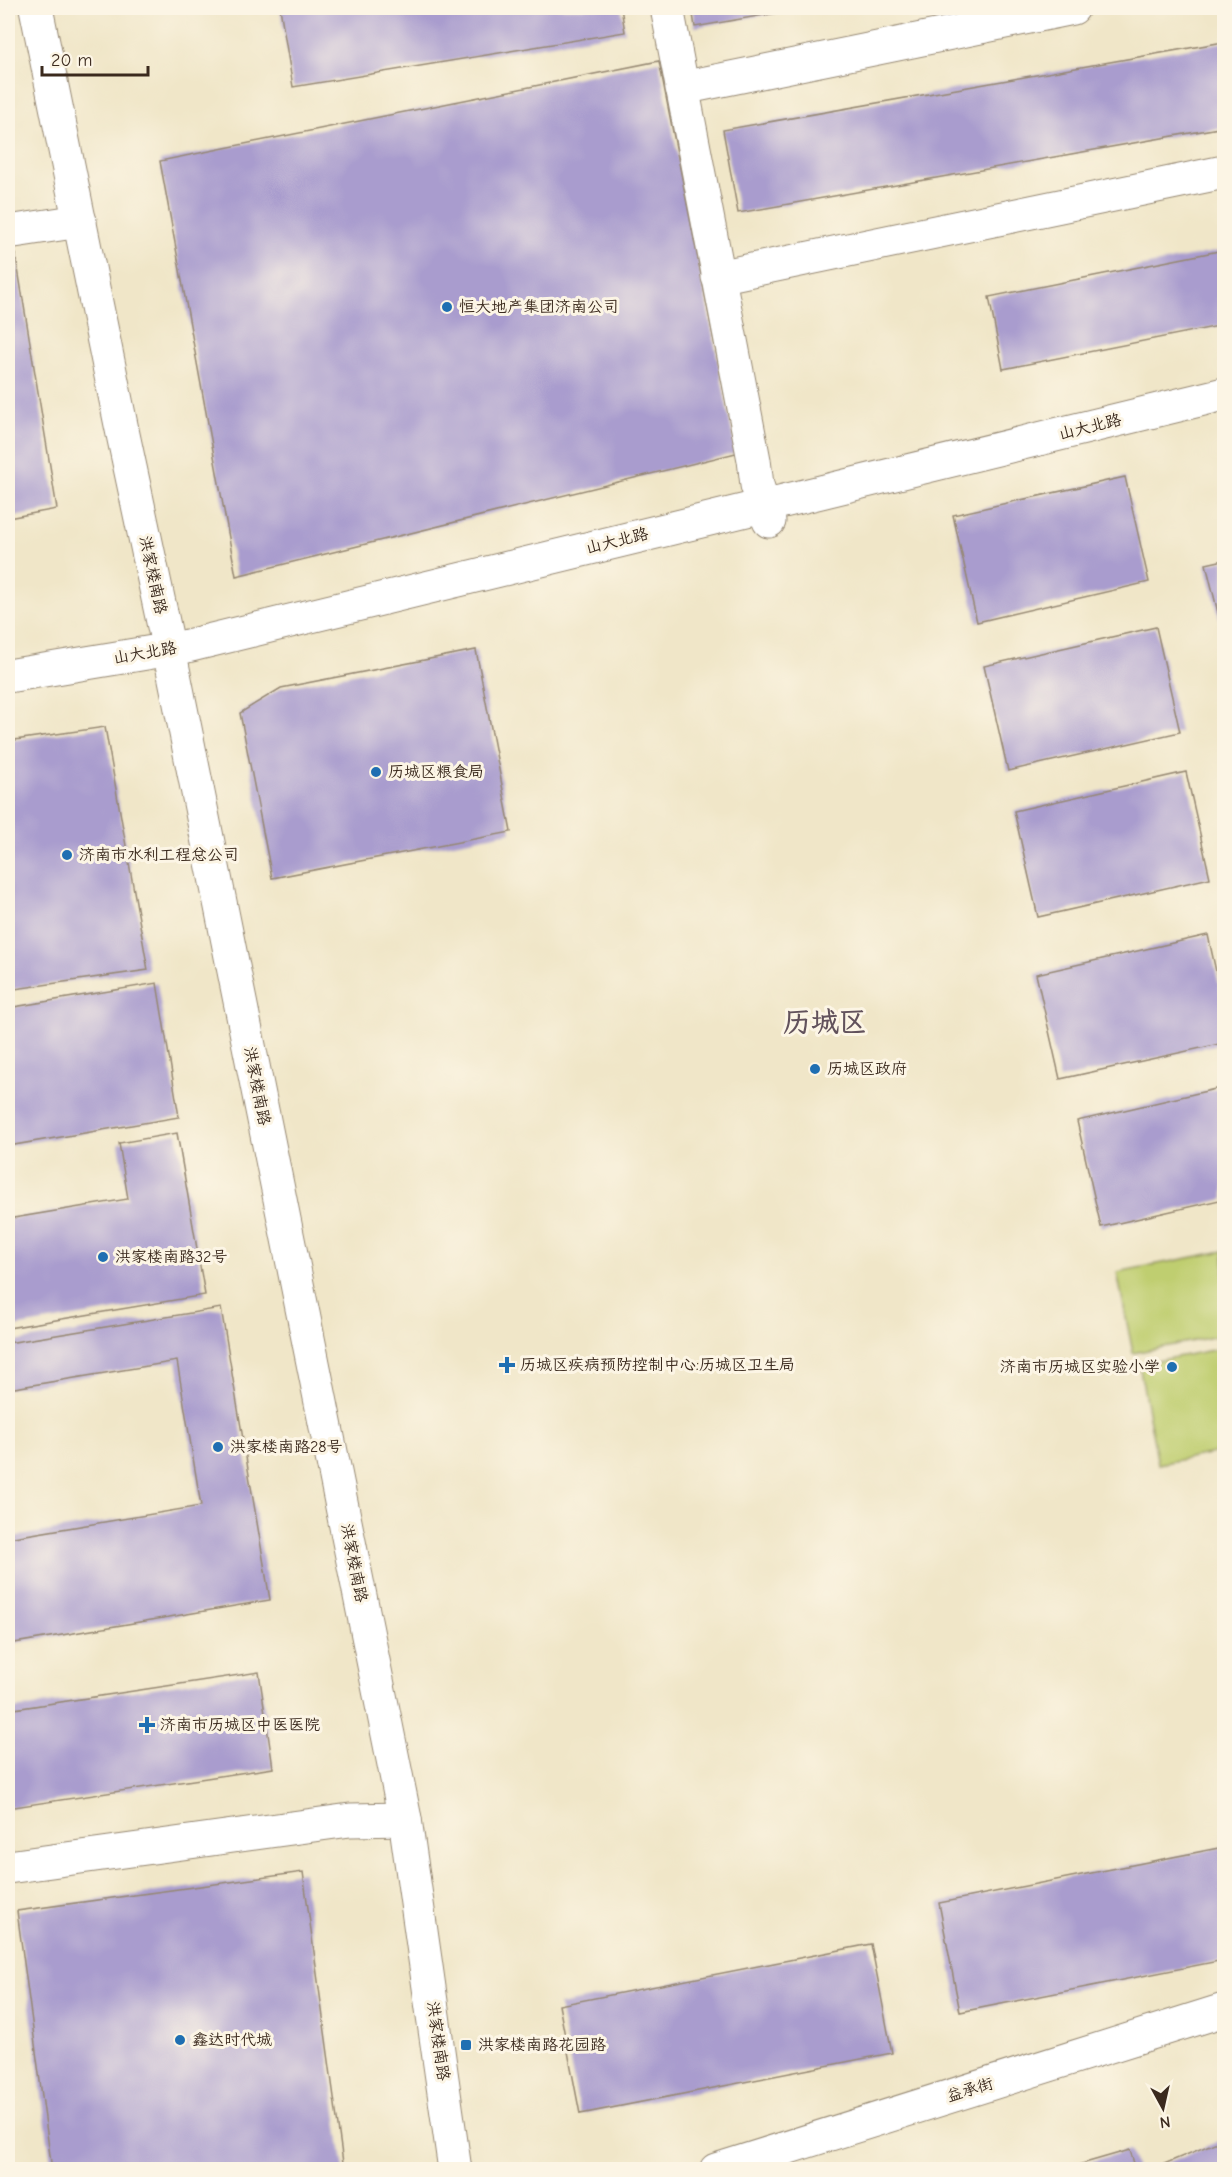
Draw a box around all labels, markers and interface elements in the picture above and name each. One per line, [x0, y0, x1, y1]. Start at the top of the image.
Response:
scale bar [42, 39, 148, 77]
text: 20 m [51, 50, 92, 71]
place label: 恒大地产集团济南公司 [459, 298, 619, 316]
marker: 恒大地产集团济南公司 [440, 300, 454, 314]
street label: 山大北路 [1057, 411, 1123, 443]
street label: 山大北路 [584, 525, 650, 557]
street label: 洪家楼南路 [136, 534, 170, 616]
street label: 山大北路 [112, 639, 178, 667]
place label: 历城区粮食局 [388, 763, 484, 781]
marker: 历城区粮食局 [369, 765, 383, 779]
place label: 济南市水利工程总公司 [79, 846, 239, 864]
marker: 济南市水利工程总公司 [60, 848, 74, 862]
district label: 历城区 [783, 1006, 867, 1038]
street label: 洪家楼南路 [241, 1045, 273, 1127]
place label: 历城区政府 [827, 1060, 907, 1078]
marker: 历城区政府 [808, 1062, 822, 1076]
place label: 洪家楼南路32号 [115, 1248, 227, 1266]
marker: 洪家楼南路32号 [96, 1250, 110, 1264]
marker: 历城区疾病预防控制中心:历城区卫生局 [498, 1356, 516, 1374]
place label: 历城区疾病预防控制中心:历城区卫生局 [520, 1356, 795, 1374]
place label: 济南市历城区实验小学 [1000, 1358, 1160, 1376]
marker: 济南市历城区实验小学 [1165, 1360, 1179, 1374]
place label: 洪家楼南路28号 [230, 1438, 343, 1456]
marker: 洪家楼南路28号 [211, 1440, 225, 1454]
street label: 洪家楼南路 [338, 1522, 370, 1604]
marker: 济南市历城区中医医院 [138, 1716, 156, 1734]
place label: 济南市历城区中医医院 [160, 1716, 320, 1734]
street label: 洪家楼南路 [424, 2000, 452, 2082]
place label: 鑫达时代城 [192, 2031, 272, 2049]
marker: 鑫达时代城 [173, 2033, 187, 2047]
place label: 洪家楼南路花园路 [478, 2036, 606, 2054]
marker: 洪家楼南路花园路 [459, 2038, 473, 2052]
street label: 益承街 [944, 2074, 996, 2106]
north arrow [1133, 2078, 1193, 2138]
text: N [1159, 2112, 1171, 2132]

